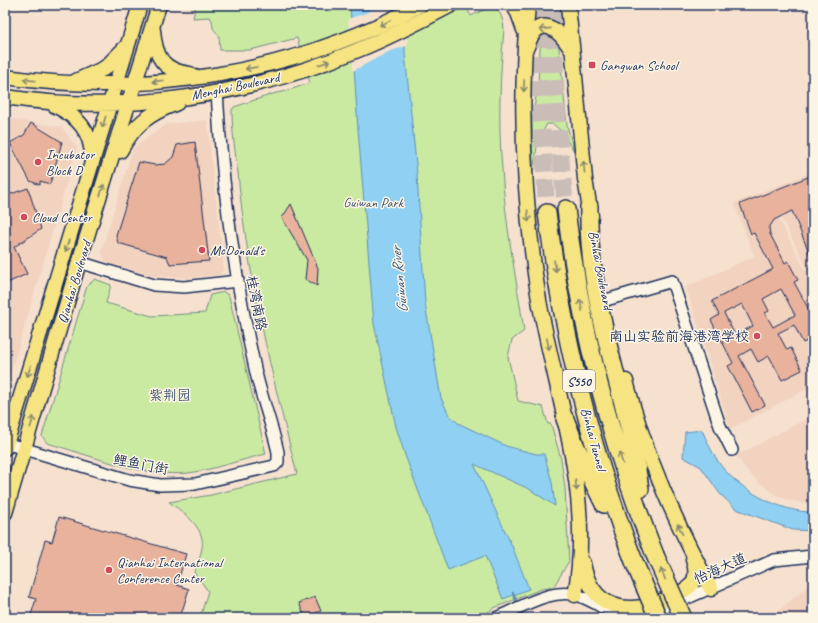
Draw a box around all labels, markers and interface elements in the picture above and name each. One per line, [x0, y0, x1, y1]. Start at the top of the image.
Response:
one-way arrow [380, 20, 392, 27]
one-way arrow [538, 25, 551, 32]
place label: Gangwan School [600, 57, 680, 74]
one-way arrow [317, 59, 329, 67]
marker: Gangwan School [587, 60, 597, 70]
one-way arrow [245, 64, 258, 72]
street label: Menghai Boulevard [190, 68, 283, 104]
one-way arrow [23, 76, 36, 83]
one-way arrow [152, 77, 165, 85]
one-way arrow [520, 79, 527, 92]
one-way arrow [100, 115, 107, 128]
place label: Incubator Block D [46, 146, 95, 179]
marker: Incubator Block D [33, 157, 43, 167]
one-way arrow [580, 161, 588, 174]
one-way arrow [99, 184, 106, 197]
park label: Guiwan Park [343, 194, 405, 211]
place label: Cloud Center [32, 209, 93, 226]
one-way arrow [525, 209, 532, 222]
marker: Cloud Center [19, 212, 29, 222]
street label: Binhai Boulevard [585, 229, 617, 313]
street label: Qianhai Boulevard [54, 237, 96, 325]
one-way arrow [63, 240, 70, 253]
place label: McDonald's [210, 242, 266, 259]
water label: Guiwan River [386, 244, 412, 314]
marker: McDonald's [197, 245, 207, 255]
one-way arrow [551, 259, 559, 272]
street label: 桂湾南路 [243, 274, 270, 332]
one-way arrow [576, 299, 584, 312]
place label: 南山实验前海港湾学校 [609, 328, 749, 345]
marker: 南山实验前海港湾学校 [752, 331, 762, 341]
one-way arrow [544, 337, 552, 350]
one-way arrow [25, 364, 32, 377]
road number: S550 [563, 370, 595, 392]
park label: 紫荆园 [149, 387, 191, 404]
street label: Binhai Tunnel [577, 406, 611, 475]
one-way arrow [29, 416, 36, 429]
street label: 鲤鱼门街 [112, 451, 170, 478]
one-way arrow [617, 451, 624, 464]
one-way arrow [572, 478, 580, 491]
one-way arrow [676, 524, 683, 536]
street label: 怡海大道 [691, 549, 749, 588]
place label: Qianhai International Conference Center [117, 554, 224, 587]
marker: Qianhai International Conference Center [104, 565, 114, 575]
one-way arrow [659, 568, 666, 580]

